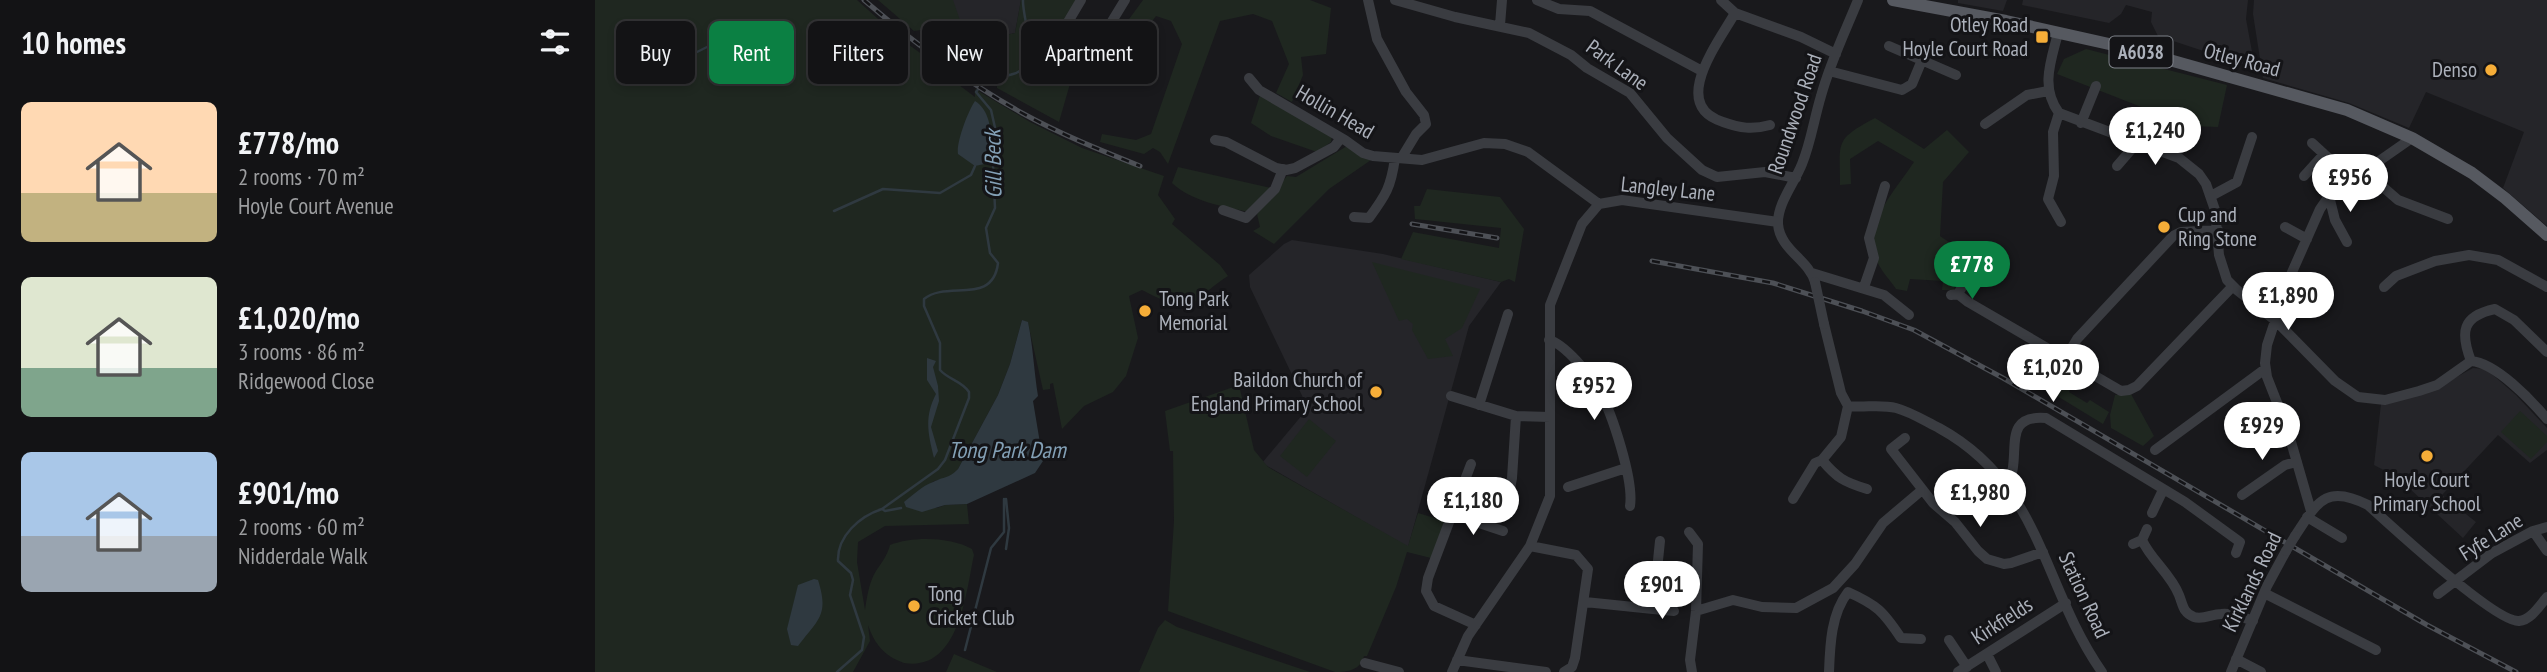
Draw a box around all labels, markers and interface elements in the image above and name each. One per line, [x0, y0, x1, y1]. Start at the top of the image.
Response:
place label: Otley Road Hoyle Court Road [1902, 11, 2028, 62]
chip: Buy [616, 21, 695, 84]
chip: Rent [709, 21, 794, 84]
chip: Filters [808, 21, 908, 84]
chip: New [922, 21, 1007, 84]
chip: Apartment [1021, 21, 1157, 84]
text: 10 homes [21, 23, 126, 62]
icon: filters [536, 23, 574, 61]
marker: Otley Road Hoyle Court Road [2034, 29, 2050, 45]
street label: Park Lane [1581, 33, 1653, 96]
road number: A6038 [2109, 36, 2173, 68]
street label: Otley Road [2201, 36, 2283, 83]
street label: Roundwood Road [1761, 50, 1828, 178]
place label: Denso [2432, 56, 2477, 83]
marker: Denso [2483, 62, 2499, 78]
street label: Hollin Head [1291, 78, 1379, 145]
pin: £1,240 [2098, 108, 2212, 167]
text: £1,240 [2125, 115, 2185, 144]
text: £778/mo [238, 123, 339, 162]
water label: Gill Beck [977, 126, 1008, 199]
icon: home [77, 130, 161, 214]
pin: £956 [2309, 154, 2391, 214]
text: 2 rooms · 70 m² [238, 162, 365, 191]
text: £956 [2328, 162, 2372, 191]
street label: Langley Lane [1620, 170, 1717, 207]
text: Hoyle Court Avenue [238, 191, 394, 220]
place label: Cup and Ring Stone [2178, 201, 2257, 252]
marker: Cup and Ring Stone [2156, 219, 2172, 235]
pin: £778 [1931, 242, 2013, 301]
text: £778 [1950, 249, 1994, 278]
pin: £1,890 [2231, 272, 2345, 332]
text: £1,890 [2258, 280, 2318, 309]
place label: Tong Park Memorial [1159, 285, 1229, 336]
text: £1,020/mo [238, 298, 360, 337]
marker: Tong Park Memorial [1137, 303, 1153, 319]
icon: home [77, 305, 161, 389]
text: 3 rooms · 86 m² [238, 337, 365, 366]
pin: £1,020 [1996, 344, 2110, 404]
text: £1,020 [2023, 352, 2083, 381]
pin: £952 [1553, 362, 1635, 422]
text: Ridgewood Close [238, 366, 374, 395]
place label: Baildon Church of England Primary School [1191, 366, 1363, 417]
text: £952 [1572, 370, 1616, 399]
marker: Baildon Church of England Primary School [1368, 384, 1384, 400]
pin: £929 [2221, 402, 2303, 462]
text: £929 [2240, 410, 2284, 439]
water label: Tong Park Dam [948, 435, 1068, 464]
marker: Hoyle Court Primary School [2419, 448, 2435, 464]
place label: Hoyle Court Primary School [2373, 466, 2481, 517]
pin: £1,980 [1923, 470, 2037, 529]
text: £901/mo [238, 473, 339, 512]
pin: £1,180 [1416, 477, 1530, 537]
text: £1,980 [1950, 477, 2010, 506]
icon: home [77, 480, 161, 564]
text: £1,180 [1443, 485, 1503, 514]
street label: Fyfe Lane [2454, 507, 2527, 566]
text: 2 rooms · 60 m² [238, 512, 365, 541]
street label: Kirklands Road [2216, 527, 2287, 636]
text: Nidderdale Walk [238, 541, 368, 570]
street label: Station Road [2053, 547, 2116, 642]
pin: £901 [1621, 562, 1703, 621]
text: £901 [1640, 569, 1684, 598]
place label: Tong Cricket Club [928, 580, 1015, 631]
street label: Kirkfields [1966, 591, 2037, 650]
marker: Tong Cricket Club [906, 598, 922, 614]

